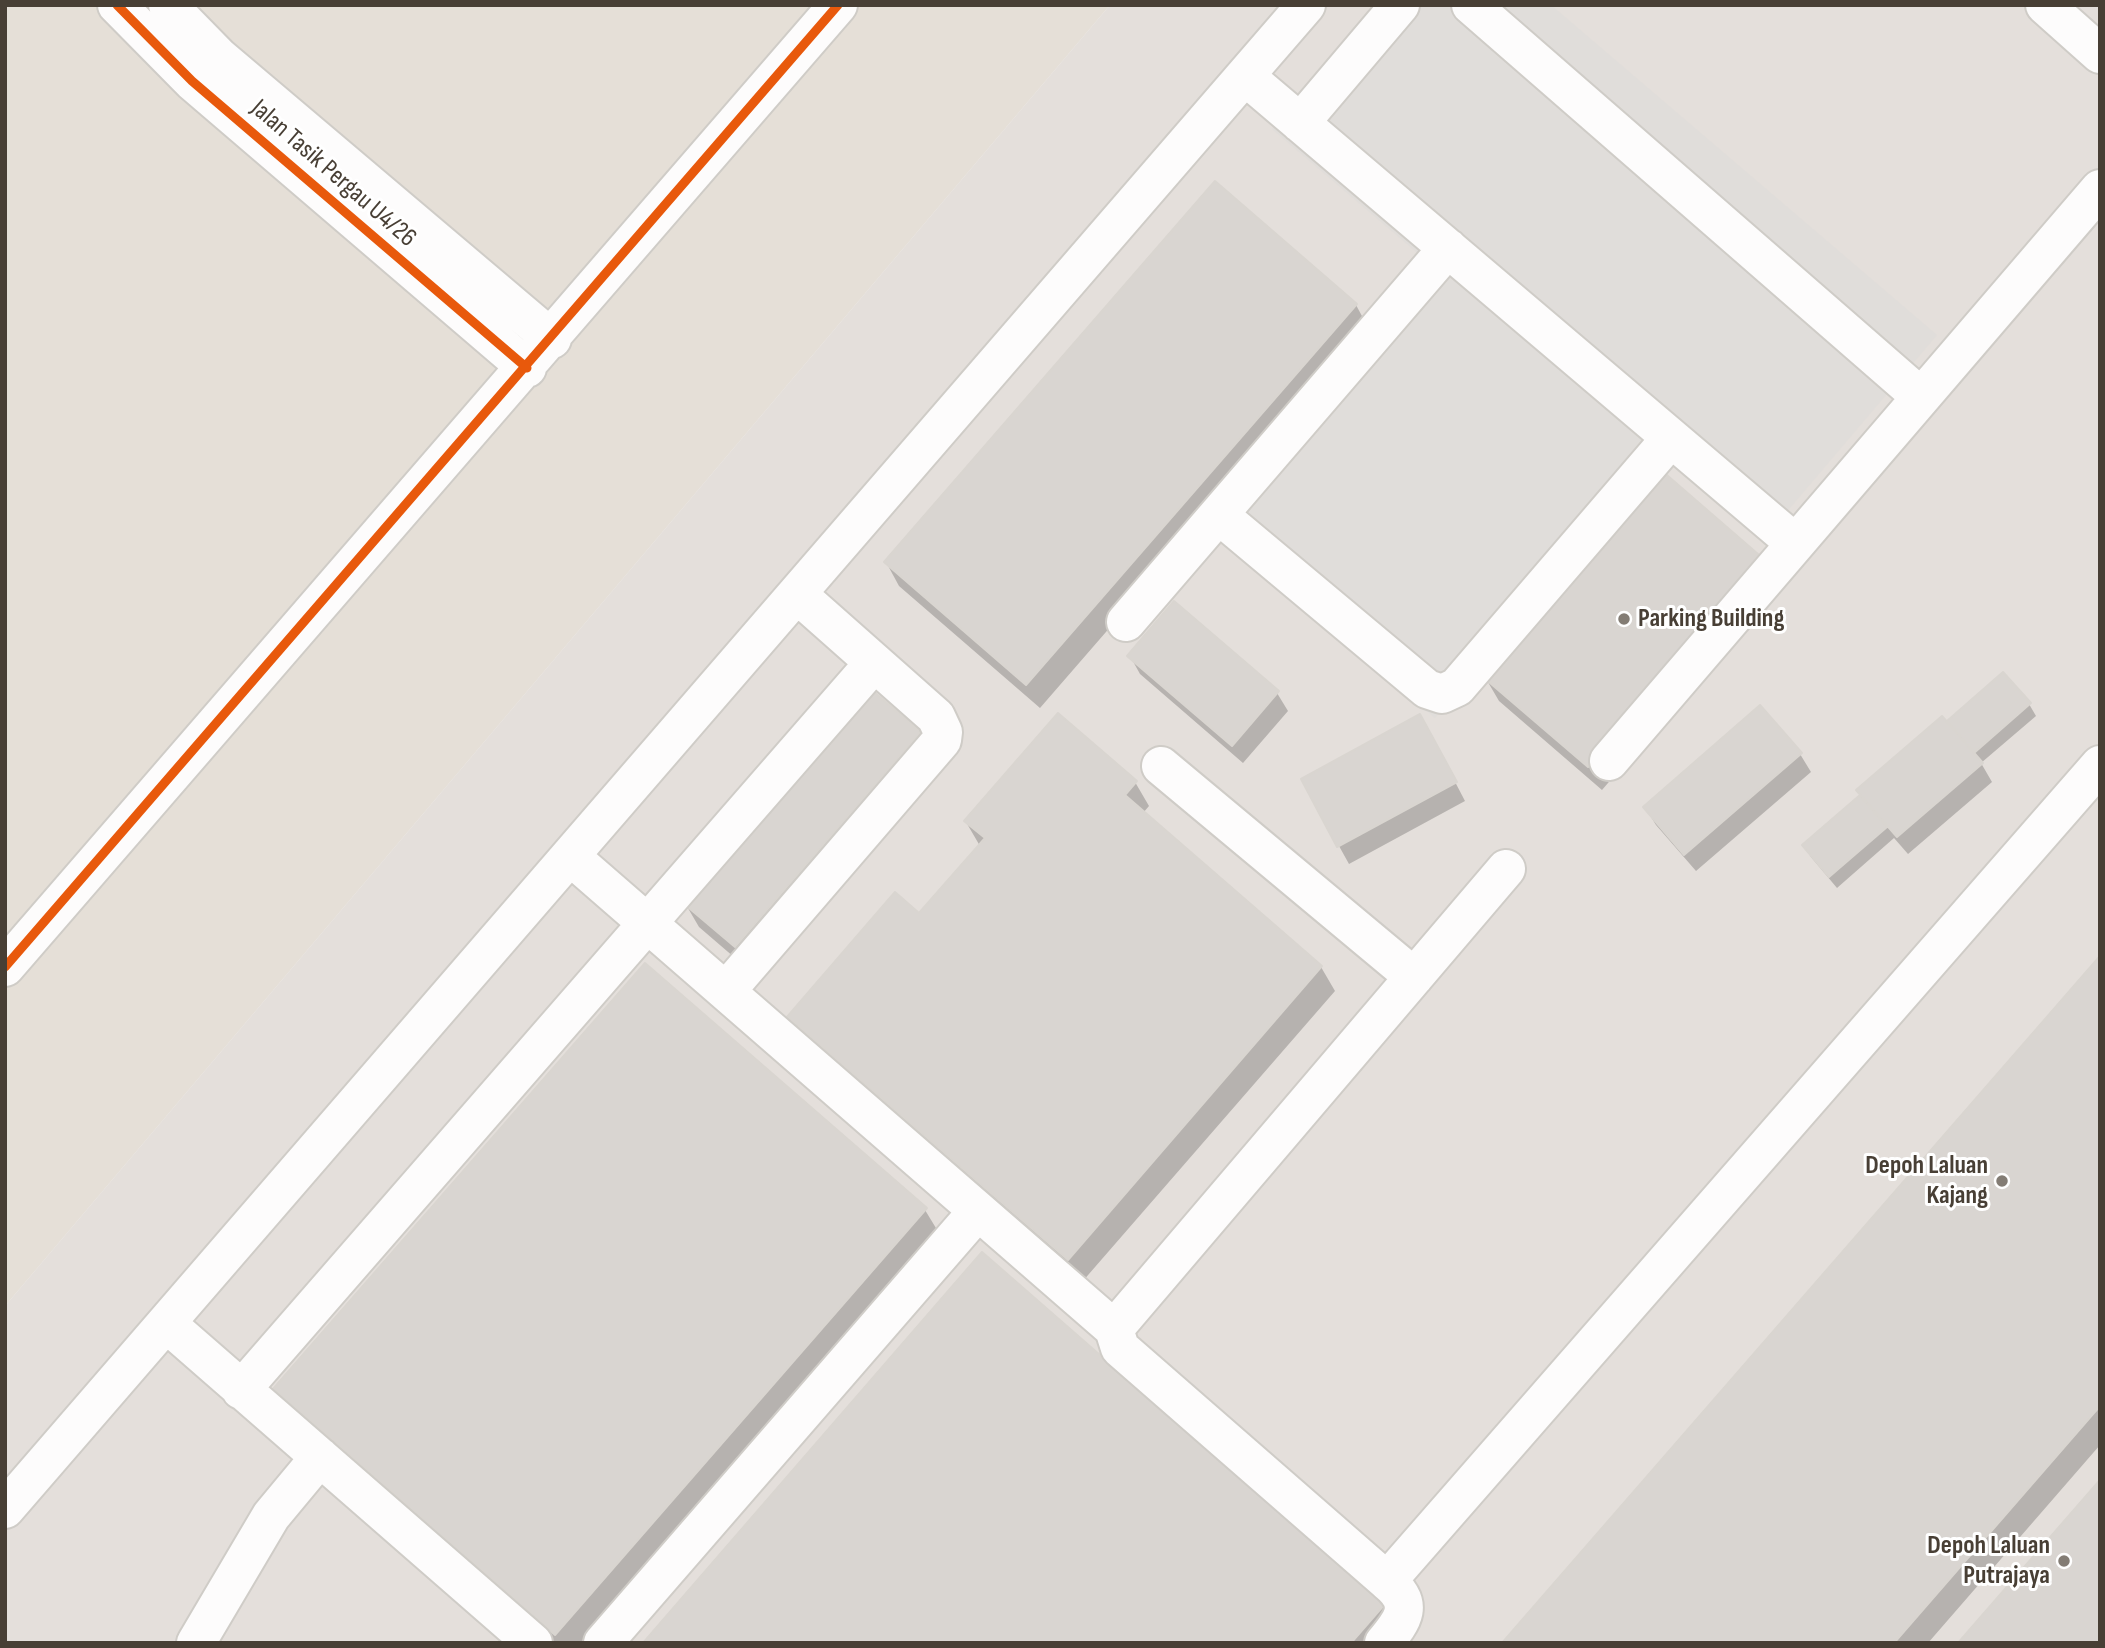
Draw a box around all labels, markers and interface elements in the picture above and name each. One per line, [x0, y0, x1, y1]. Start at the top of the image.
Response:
street label: Jalan Tasik Pergau U4/26 [244, 94, 422, 254]
place label: Parking Building [1638, 603, 1784, 635]
marker: Parking Building [1616, 611, 1632, 627]
place label: Depoh Laluan Kajang [1865, 1150, 1988, 1212]
marker: Depoh Laluan Kajang [1994, 1173, 2010, 1189]
place label: Depoh Laluan Putrajaya [1927, 1530, 2050, 1592]
marker: Depoh Laluan Putrajaya [2056, 1553, 2072, 1569]

